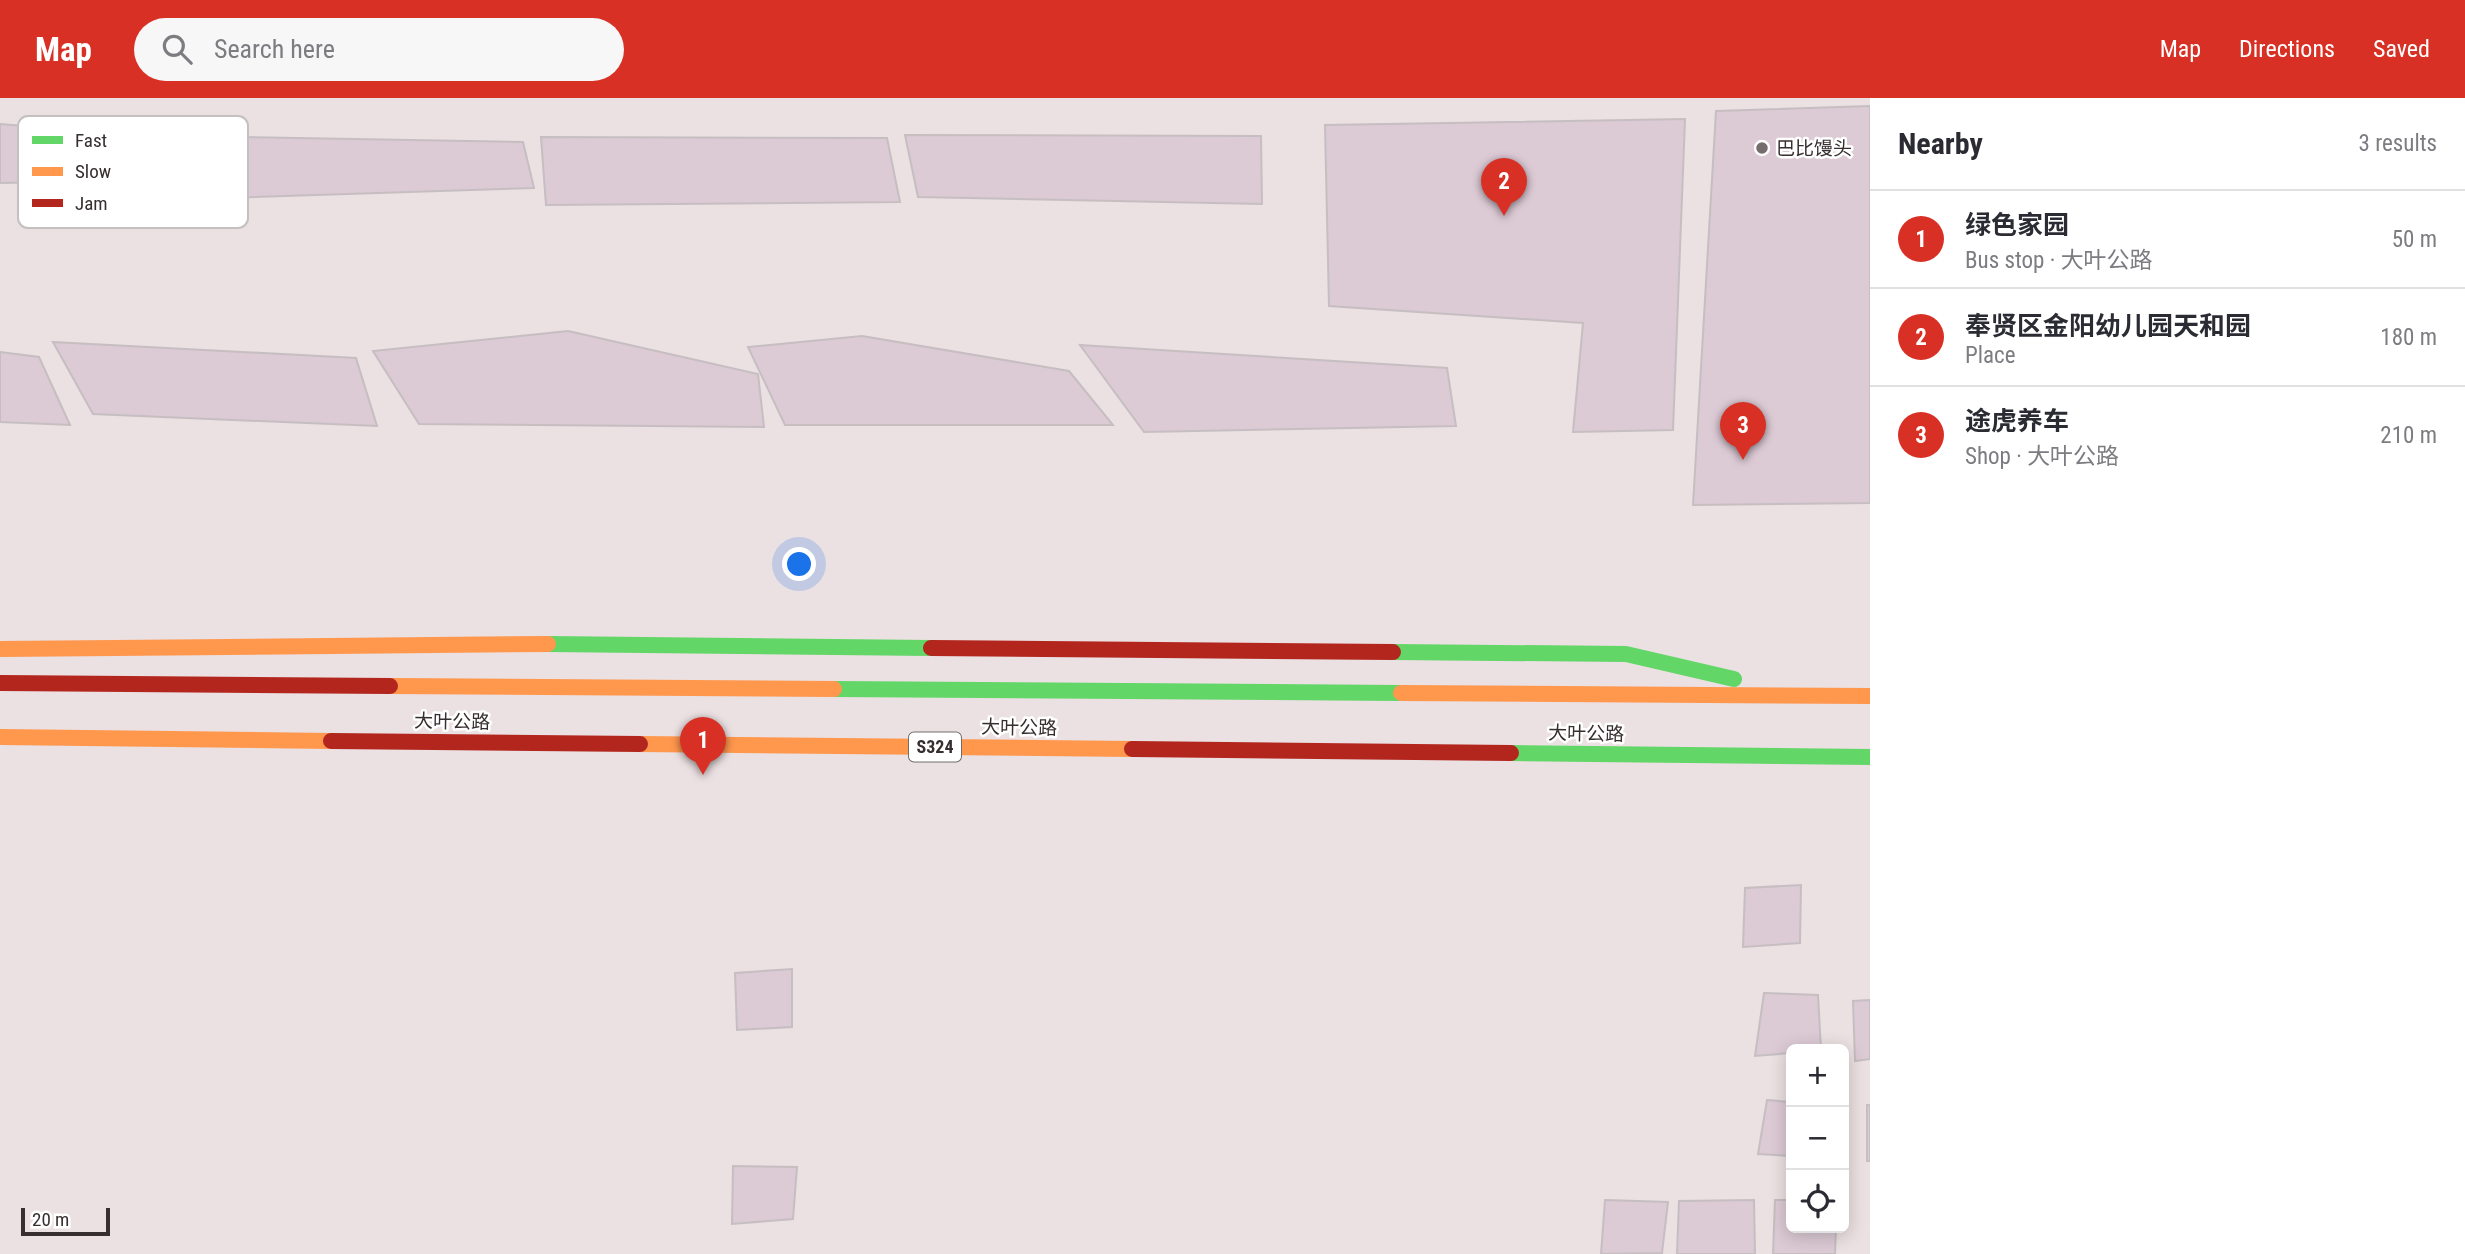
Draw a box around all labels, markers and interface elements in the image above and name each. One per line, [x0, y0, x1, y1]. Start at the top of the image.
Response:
search box [134, 18, 624, 81]
text: Map [35, 30, 92, 69]
icon: search [158, 30, 196, 68]
text: Search here [214, 34, 335, 64]
text: Map [2160, 35, 2201, 63]
text: Directions [2239, 35, 2335, 63]
text: Saved [2373, 35, 2430, 63]
legend [18, 116, 248, 228]
text: Nearby [1898, 126, 1983, 161]
text: Fast [75, 129, 107, 152]
text: 3 results [2359, 130, 2437, 157]
place label: 巴比馒头 [1776, 137, 1852, 160]
marker: 巴比馒头 [1754, 140, 1770, 156]
pin: 2 [1481, 158, 1527, 216]
text: Slow [75, 160, 111, 183]
text: Jam [75, 192, 108, 215]
text: 绿色家园 [1965, 210, 2069, 240]
text: 1 [1915, 226, 1927, 253]
text: 50 m [2392, 226, 2437, 253]
text: Bus stop · 大叶公路 [1965, 247, 2153, 274]
text: 奉贤区金阳幼儿园天和园 [1965, 311, 2251, 341]
text: 2 [1915, 324, 1927, 351]
text: 180 m [2380, 324, 2437, 351]
text: Place [1965, 342, 2015, 369]
pin: 3 [1720, 402, 1766, 460]
text: 途虎养车 [1965, 406, 2069, 436]
text: 3 [1915, 422, 1927, 449]
text: 210 m [2380, 422, 2437, 449]
text: Shop · 大叶公路 [1965, 443, 2119, 470]
your location [782, 547, 816, 581]
street label: 大叶公路 [414, 709, 490, 734]
street label: 大叶公路 [981, 715, 1057, 740]
pin: 1 [680, 717, 726, 775]
street label: 大叶公路 [1548, 721, 1624, 746]
road number: S324 [909, 732, 961, 762]
map controls [1786, 1044, 1849, 1233]
button: + [1786, 1044, 1849, 1107]
button: − [1786, 1107, 1849, 1170]
button: locate [1786, 1170, 1849, 1233]
scale bar [21, 1205, 110, 1237]
text: 20 m [32, 1208, 69, 1231]

